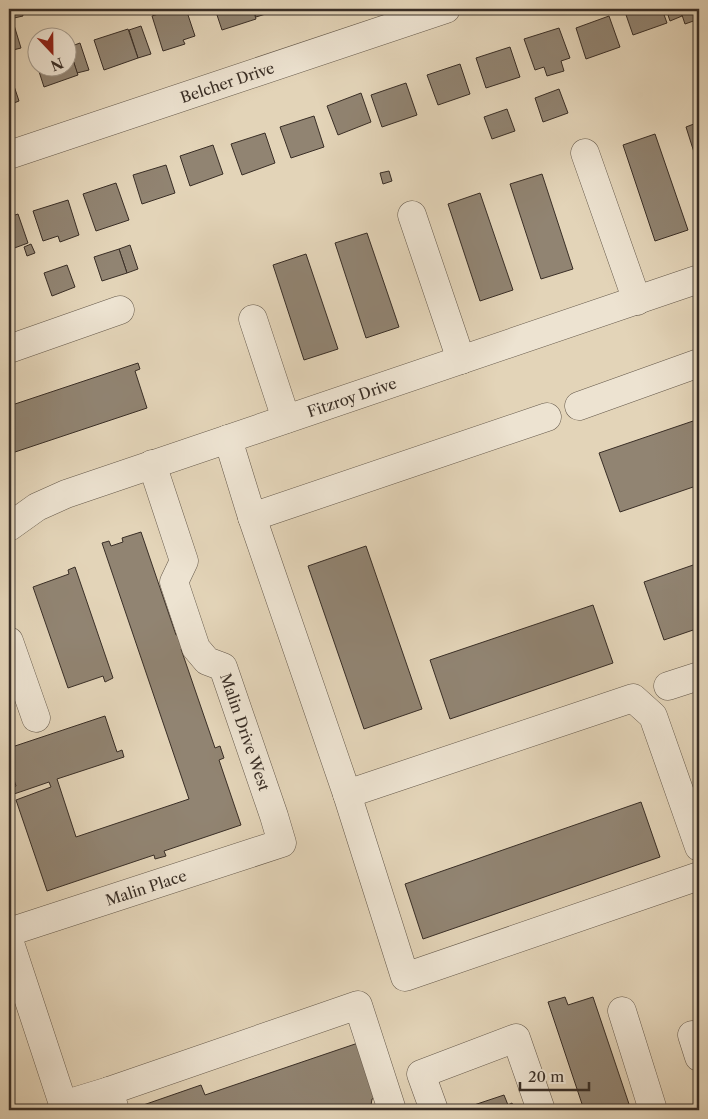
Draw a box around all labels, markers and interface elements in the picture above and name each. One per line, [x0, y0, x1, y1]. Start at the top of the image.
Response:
north arrow [28, 28, 78, 78]
text: N [48, 53, 66, 75]
street label: Belcher Drive [178, 58, 277, 107]
street label: Fitzroy Drive [305, 373, 399, 421]
street label: Malin Drive West [216, 671, 274, 794]
street label: Malin Place [103, 865, 189, 909]
scale bar [520, 1059, 589, 1091]
text: 20 m [528, 1067, 564, 1086]

